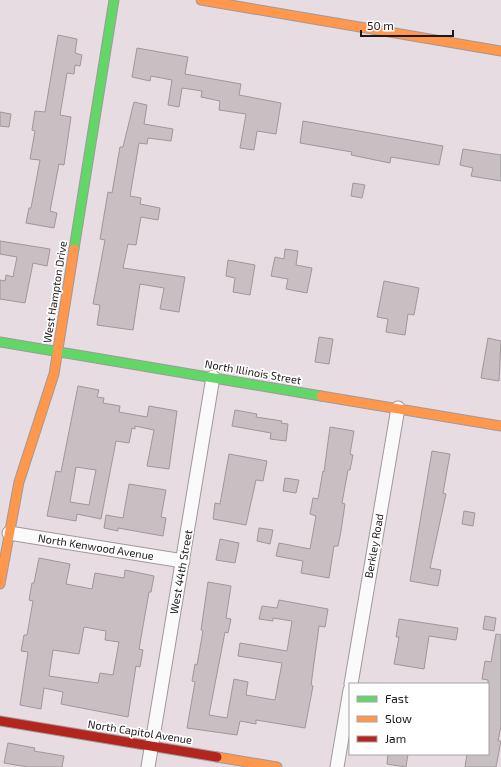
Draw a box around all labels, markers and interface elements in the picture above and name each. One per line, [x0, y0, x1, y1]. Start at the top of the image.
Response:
scale bar [361, 12, 453, 38]
text: 50 m [367, 18, 394, 32]
street label: West Hampton Drive [40, 240, 69, 344]
street label: North Illinois Street [204, 357, 302, 386]
street label: Berkley Road [361, 513, 386, 579]
street label: West 44th Street [167, 529, 194, 615]
street label: North Kenwood Avenue [37, 531, 155, 562]
legend [349, 683, 489, 755]
text: Fast [385, 691, 409, 705]
text: Slow [385, 711, 412, 725]
street label: North Capitol Avenue [87, 717, 193, 746]
text: Jam [385, 731, 406, 745]

